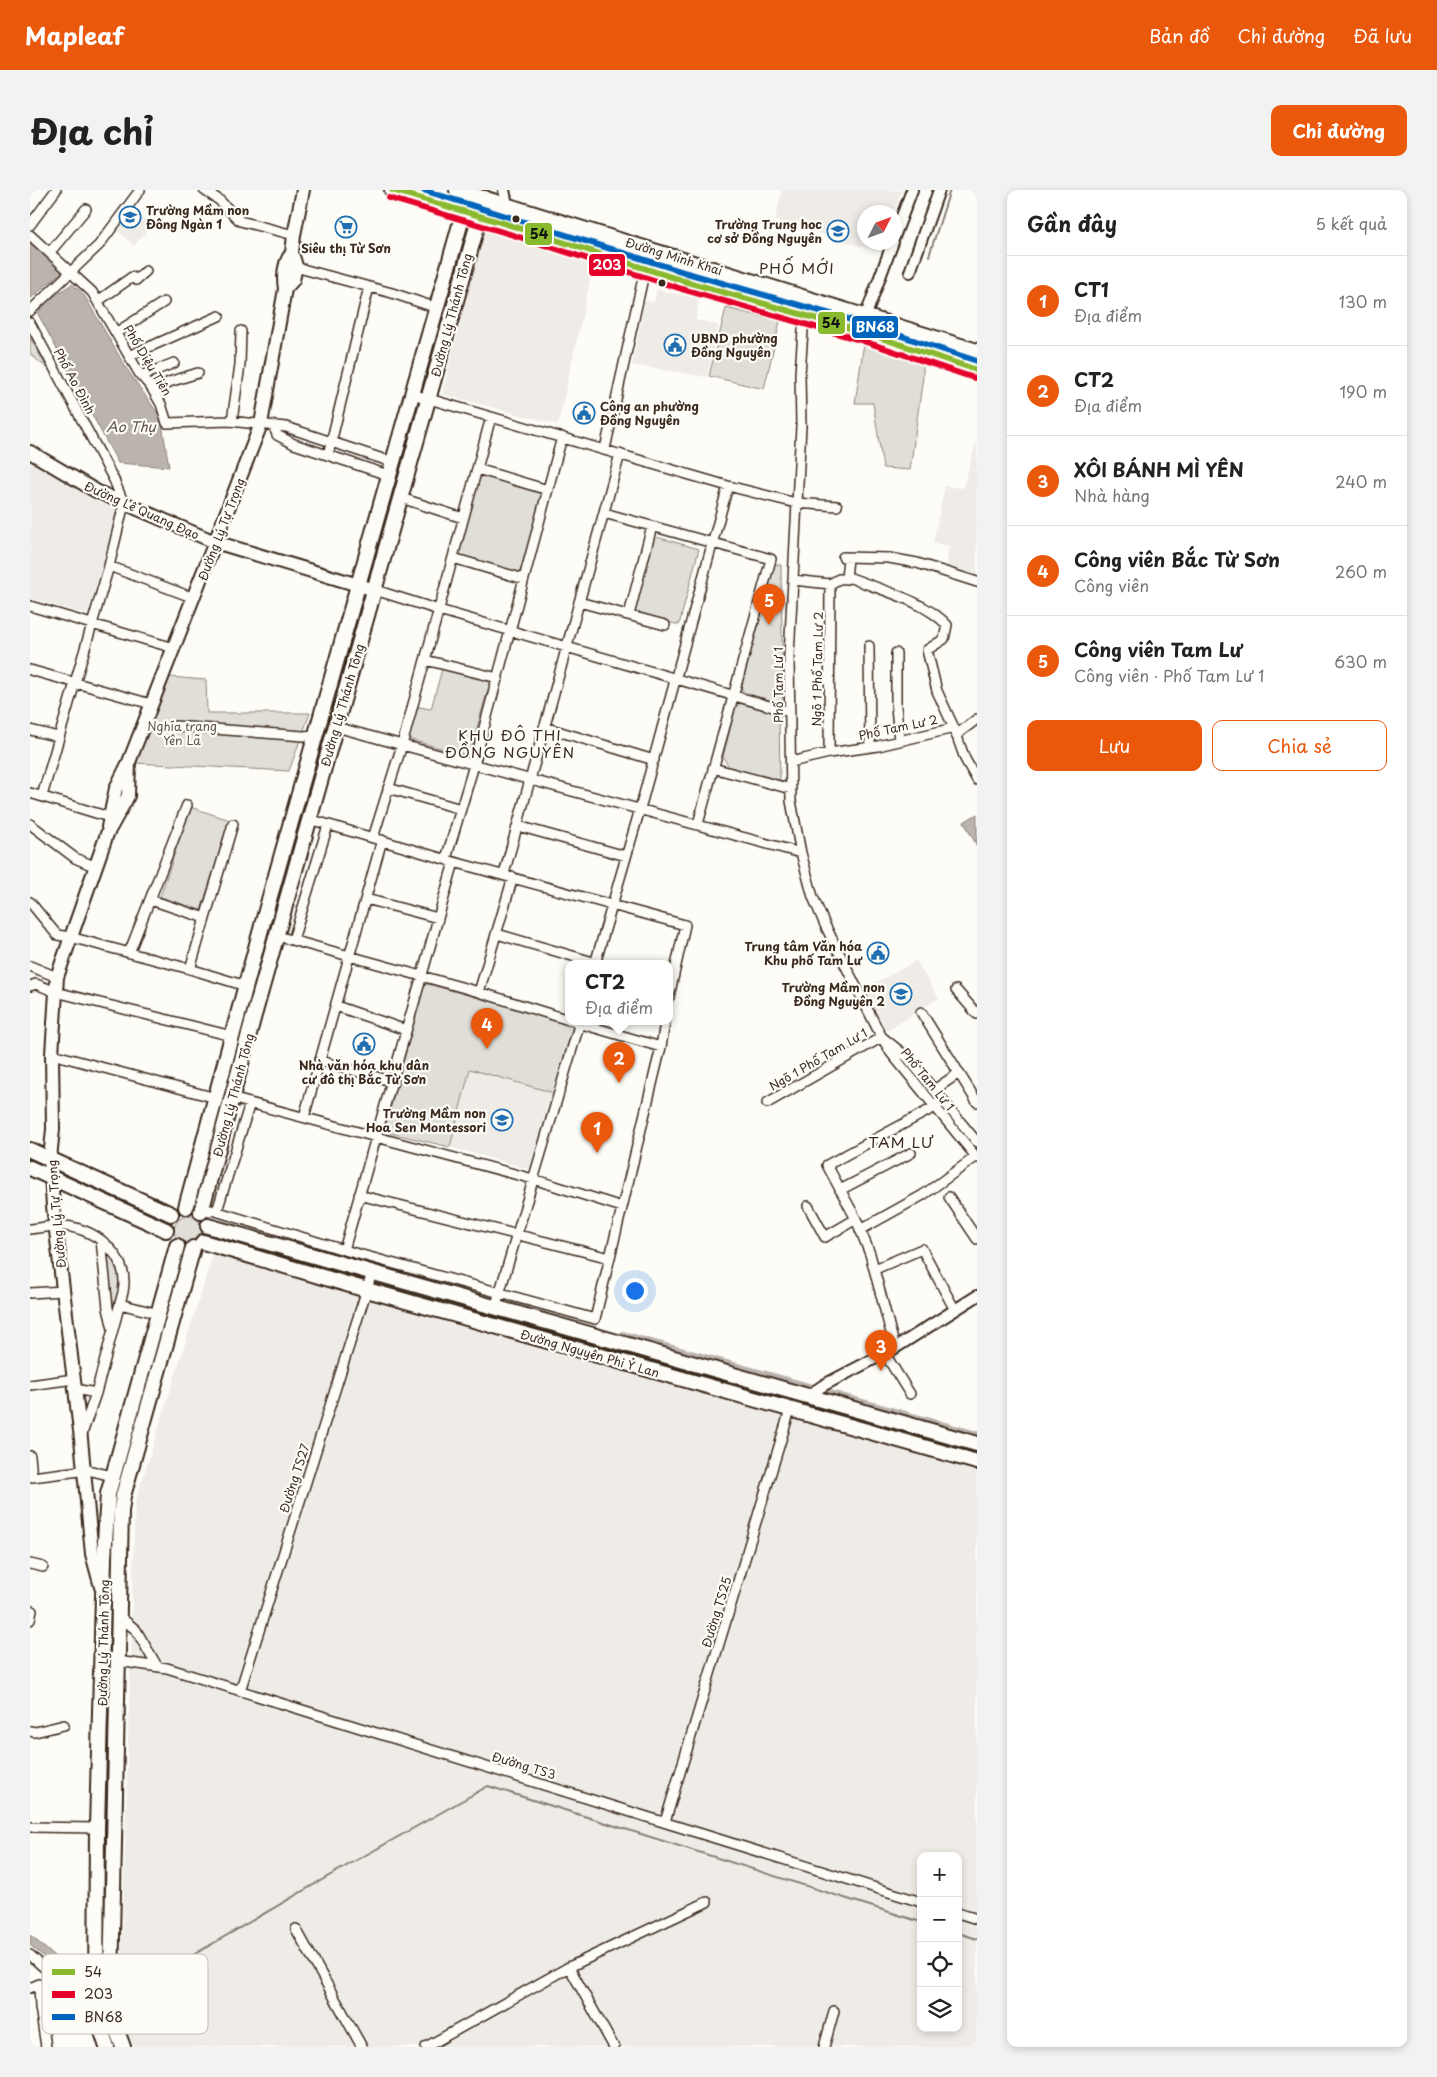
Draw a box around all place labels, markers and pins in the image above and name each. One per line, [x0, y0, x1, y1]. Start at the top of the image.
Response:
place label: Trường Mầm non Đông Ngàn 1 [146, 201, 249, 233]
school or university icon: Trường Mầm non Đông Ngàn 1 [118, 205, 142, 229]
unlabelled marker [511, 214, 521, 224]
supermarket icon: Siêu thị Từ Sơn [334, 215, 358, 239]
place label: Trường Trung học cơ sở Đồng Nguyên [707, 215, 822, 247]
school or university icon: Trường Trung học cơ sở Đồng Nguyên [826, 219, 850, 243]
place label: Siêu thị Từ Sơn [301, 239, 391, 257]
unlabelled marker [657, 278, 667, 288]
place label: UBND phường Đồng Nguyên [691, 329, 778, 361]
public building icon: UBND phường Đồng Nguyên [663, 333, 687, 357]
place label: Công an phường Đồng Nguyên [600, 397, 699, 429]
public building icon: Công an phường Đồng Nguyên [572, 401, 596, 425]
pin: 5 [753, 584, 785, 625]
place label: Trung tâm Văn hóa Khu phố Tam Lư [744, 937, 863, 969]
public building icon: Trung tâm Văn hóa Khu phố Tam Lư [866, 941, 890, 965]
place label: Trường Mầm non Đồng Nguyên 2 [782, 978, 886, 1010]
school or university icon: Trường Mầm non Đồng Nguyên 2 [889, 982, 913, 1006]
pin: 4 [471, 1008, 503, 1049]
public building icon: Nhà văn hóa khu dân cư đô thị Bắc Từ Sơn [352, 1032, 376, 1056]
pin: 2 [603, 1042, 635, 1083]
place label: Nhà văn hóa khu dân cư đô thị Bắc Từ Sơn [299, 1056, 429, 1088]
place label: Trường Mầm non Hoa Sen Montessori [366, 1104, 486, 1136]
school or university icon: Trường Mầm non Hoa Sen Montessori [490, 1108, 514, 1132]
pin: 1 [581, 1112, 613, 1153]
pin: 3 [865, 1330, 897, 1371]

